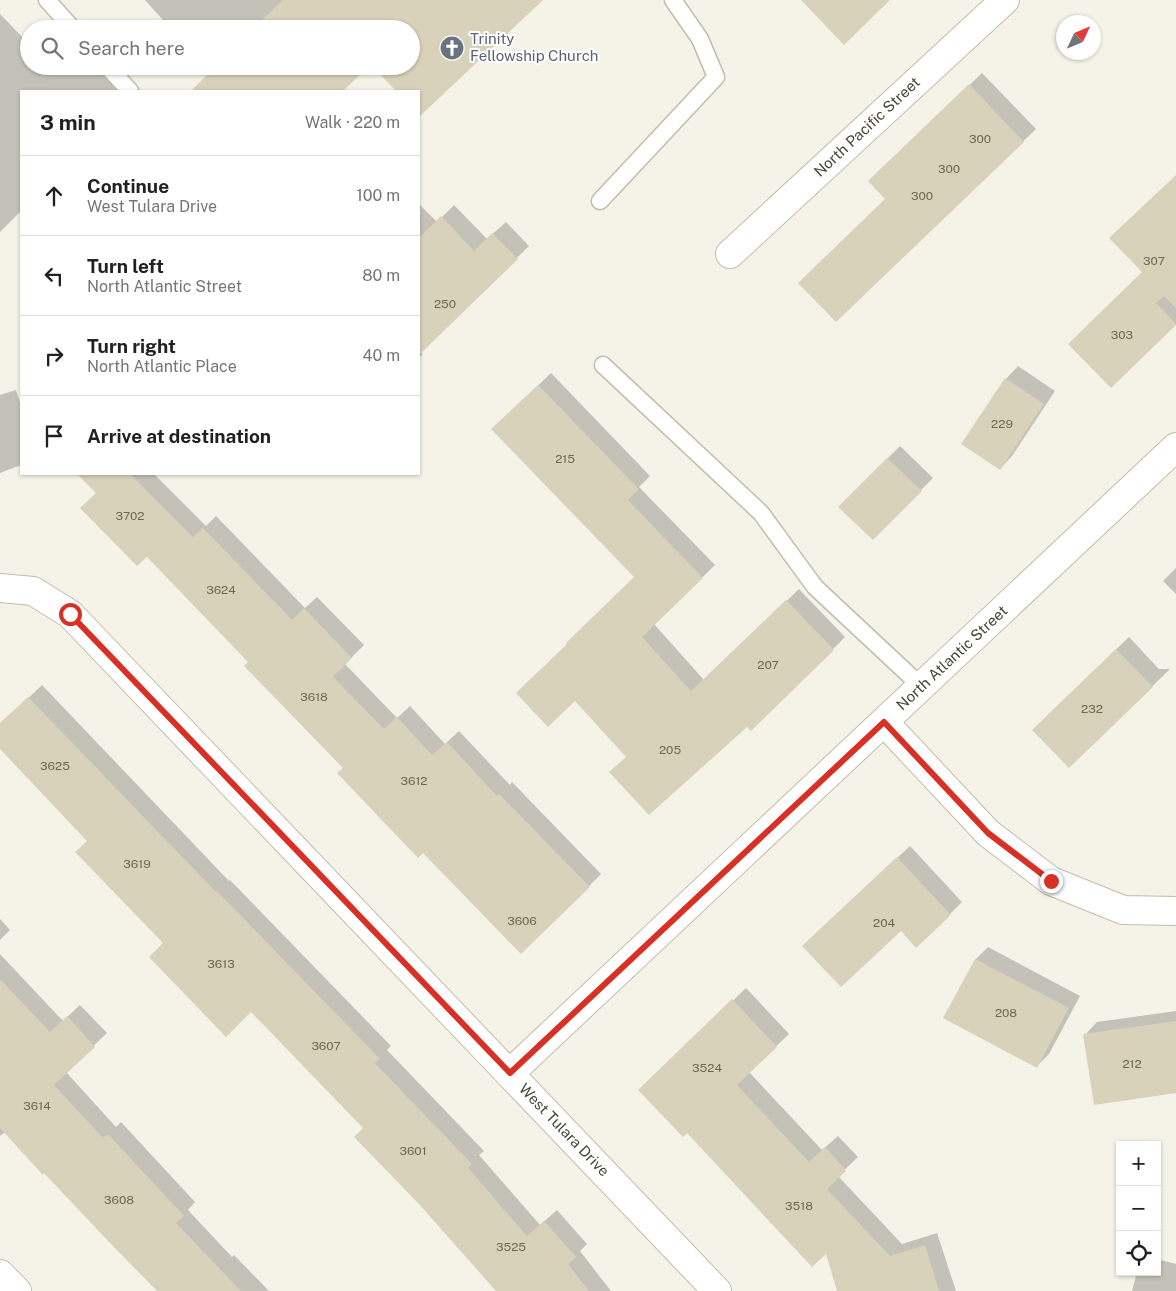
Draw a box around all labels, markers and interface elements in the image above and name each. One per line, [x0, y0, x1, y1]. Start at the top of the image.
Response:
north arrow [1056, 15, 1101, 60]
search box [20, 20, 420, 75]
place label: Trinity Fellowship Church [470, 30, 598, 64]
icon: search [38, 34, 66, 62]
church icon: Trinity Fellowship Church [439, 35, 465, 61]
text: Search here [78, 37, 185, 59]
street label: North Pacific Street [810, 73, 923, 180]
text: 3 min [40, 110, 96, 135]
text: Walk · 220 m [305, 113, 400, 132]
house number: 300 [969, 132, 991, 146]
house number: 300 [938, 162, 960, 176]
text: Continue [87, 175, 169, 197]
icon: ahead [40, 182, 68, 210]
text: 100 m [356, 186, 400, 205]
house number: 300 [911, 189, 933, 203]
text: West Tulara Drive [87, 197, 217, 216]
house number: 307 [1143, 254, 1165, 268]
text: Turn left [87, 255, 164, 277]
icon: left [40, 262, 68, 290]
text: 80 m [362, 266, 400, 285]
text: North Atlantic Street [87, 277, 242, 296]
house number: 250 [434, 297, 456, 311]
house number: 303 [1111, 328, 1133, 342]
text: Turn right [87, 335, 176, 357]
icon: right [40, 342, 68, 370]
text: 40 m [362, 346, 400, 365]
text: North Atlantic Place [87, 357, 237, 376]
house number: 229 [991, 417, 1013, 431]
icon: arrive [40, 422, 68, 450]
text: Arrive at destination [87, 425, 271, 447]
house number: 215 [555, 452, 575, 466]
house number: 3702 [116, 509, 144, 523]
house number: 3624 [206, 583, 236, 597]
street label: North Atlantic Street [893, 602, 1011, 713]
route start [59, 603, 82, 626]
house number: 207 [757, 658, 779, 672]
house number: 3618 [300, 690, 328, 704]
house number: 232 [1081, 702, 1103, 716]
house number: 205 [659, 743, 681, 757]
house number: 3625 [40, 759, 70, 773]
house number: 3612 [401, 774, 428, 788]
house number: 3619 [123, 857, 151, 871]
route end [1040, 870, 1063, 893]
house number: 3606 [507, 914, 537, 928]
house number: 204 [873, 916, 895, 930]
house number: 3613 [207, 957, 235, 971]
house number: 208 [995, 1006, 1017, 1020]
house number: 3607 [311, 1039, 341, 1053]
house number: 212 [1122, 1057, 1142, 1071]
house number: 3524 [692, 1061, 722, 1075]
street label: West Tulara Drive [516, 1080, 613, 1179]
house number: 3614 [23, 1099, 51, 1113]
map controls [1116, 1141, 1161, 1276]
button: + [1116, 1141, 1161, 1186]
house number: 3601 [399, 1144, 427, 1158]
button: − [1116, 1186, 1161, 1231]
house number: 3608 [104, 1193, 134, 1207]
house number: 3518 [785, 1199, 813, 1213]
button: locate [1116, 1231, 1161, 1276]
house number: 3525 [496, 1240, 526, 1254]

